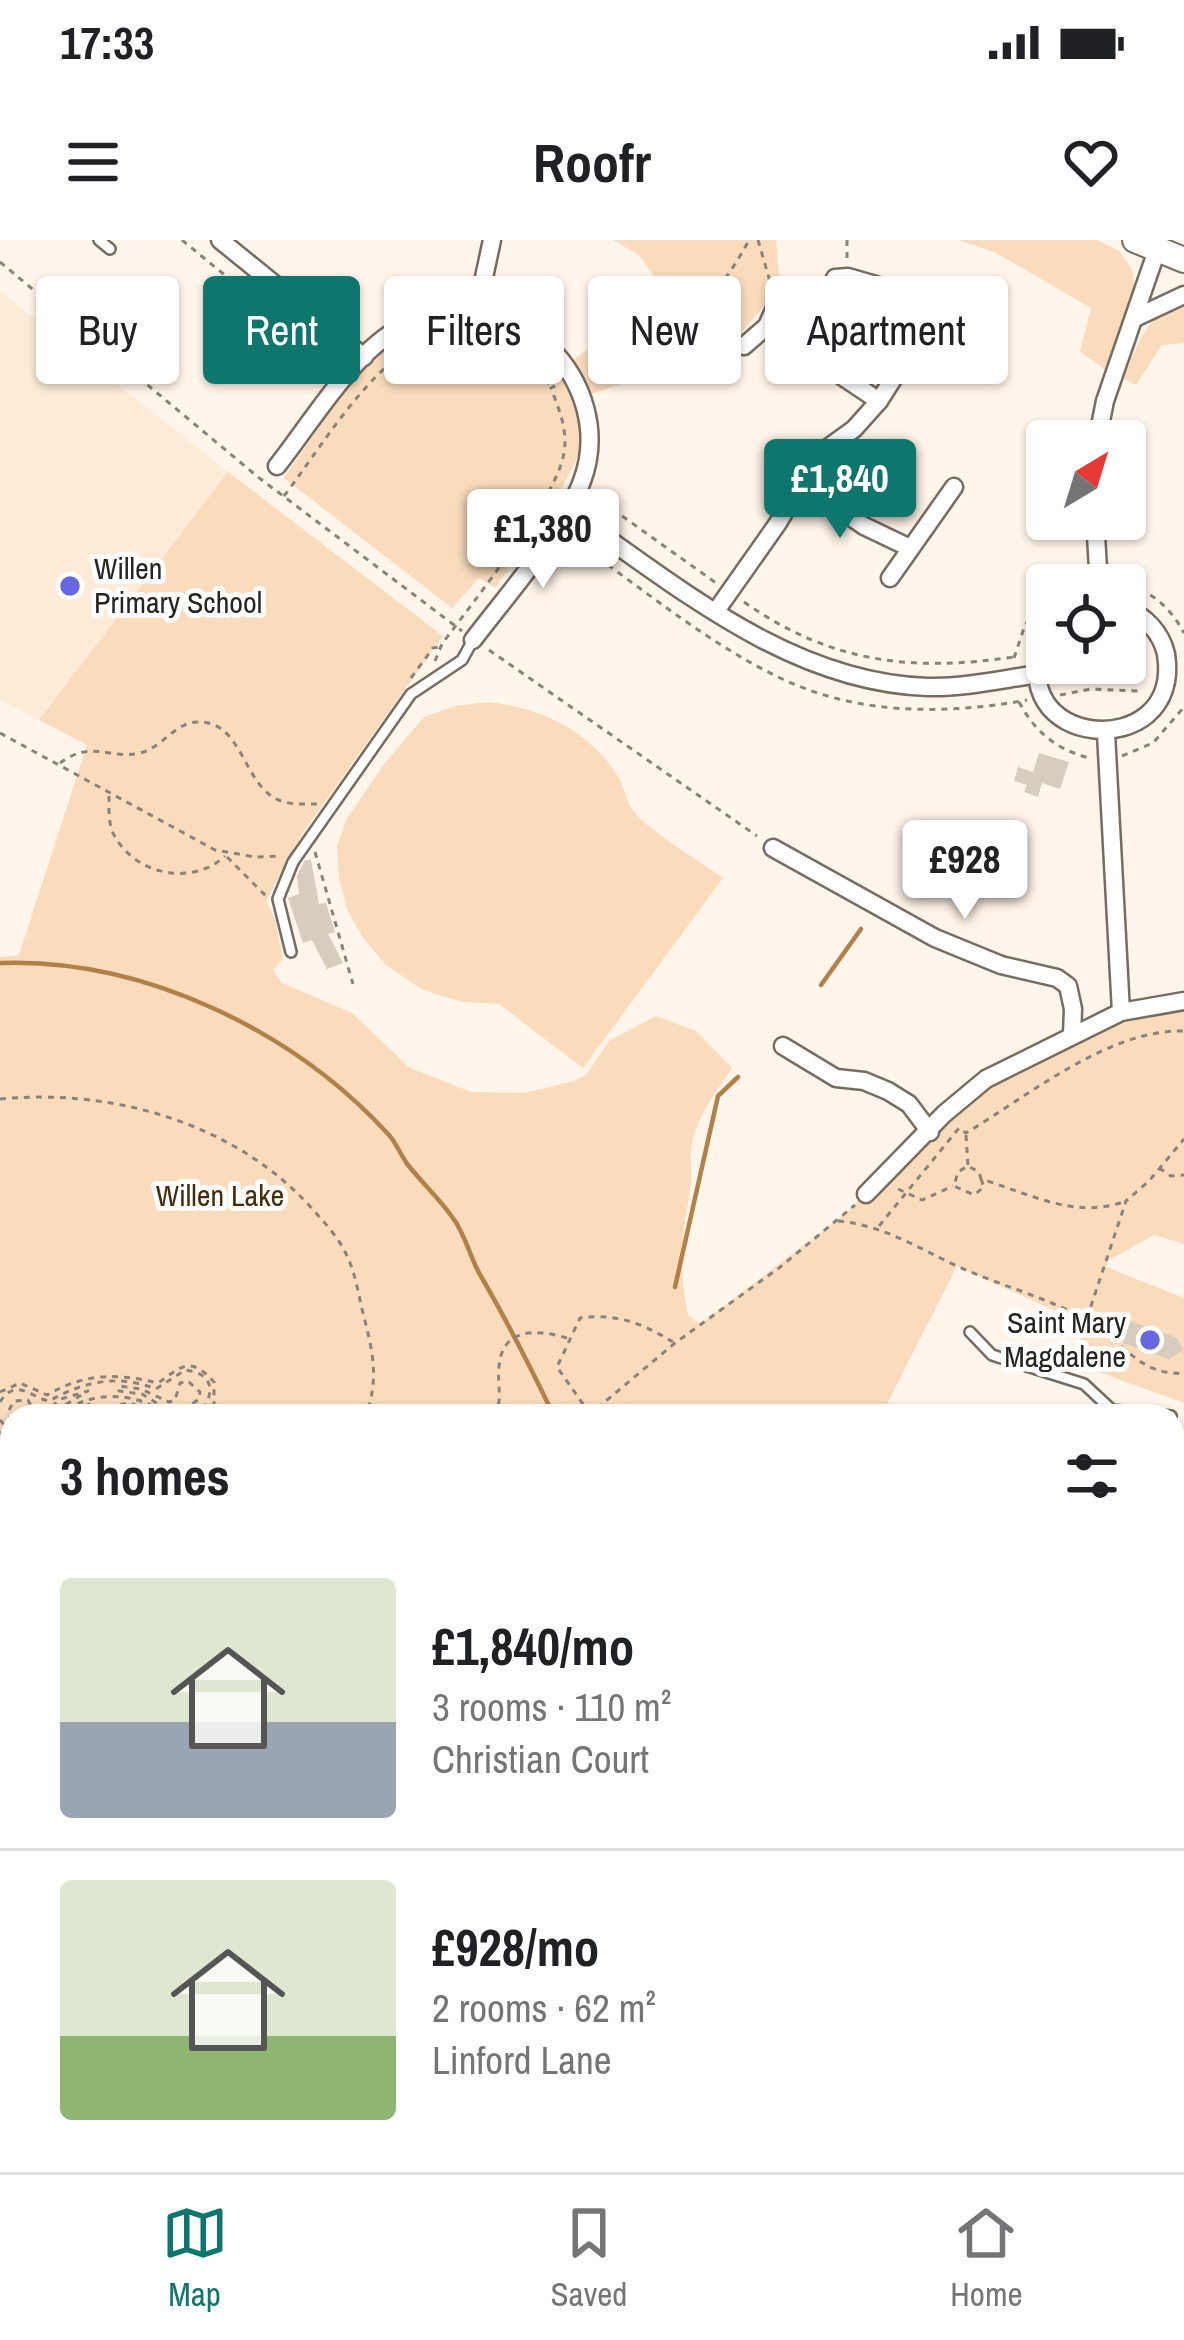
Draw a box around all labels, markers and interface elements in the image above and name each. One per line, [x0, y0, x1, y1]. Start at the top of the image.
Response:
text: 17:33 [60, 12, 154, 73]
text: Roofr [533, 126, 651, 199]
icon: menu [60, 129, 126, 195]
icon: heart [1058, 129, 1124, 195]
chip: Buy [36, 276, 179, 384]
chip: Rent [203, 276, 360, 384]
chip: Filters [384, 276, 564, 384]
chip: New [588, 276, 741, 384]
chip: Apartment [765, 276, 1008, 384]
north arrow [1026, 420, 1146, 540]
map controls [1026, 420, 1146, 684]
pin: £1,840 [742, 439, 938, 541]
text: £1,840 [791, 452, 889, 504]
pin: £1,380 [445, 489, 641, 591]
text: £1,380 [494, 502, 592, 554]
place label: Willen Primary School [94, 548, 262, 622]
button: locate [1026, 564, 1146, 684]
marker: Willen Primary School [57, 573, 83, 599]
pin: £928 [894, 820, 1036, 922]
text: £928 [929, 833, 1001, 885]
park label: Willen Lake [156, 1175, 284, 1215]
place label: Saint Mary Magdalene [1004, 1302, 1127, 1376]
marker: Saint Mary Magdalene [1137, 1327, 1163, 1353]
text: 3 homes [60, 1442, 230, 1511]
icon: filters [1059, 1443, 1125, 1509]
text: £1,840/mo [432, 1612, 634, 1681]
icon: home [156, 1626, 300, 1770]
text: 3 rooms · 110 m² [432, 1681, 671, 1733]
text: Christian Court [432, 1733, 649, 1785]
text: £928/mo [432, 1913, 599, 1982]
icon: home [156, 1928, 300, 2072]
text: 2 rooms · 62 m² [432, 1982, 656, 2034]
text: Linford Lane [432, 2034, 612, 2086]
tab: Map [162, 2200, 228, 2316]
tab: Saved [551, 2200, 627, 2316]
tab: Home [950, 2200, 1022, 2316]

